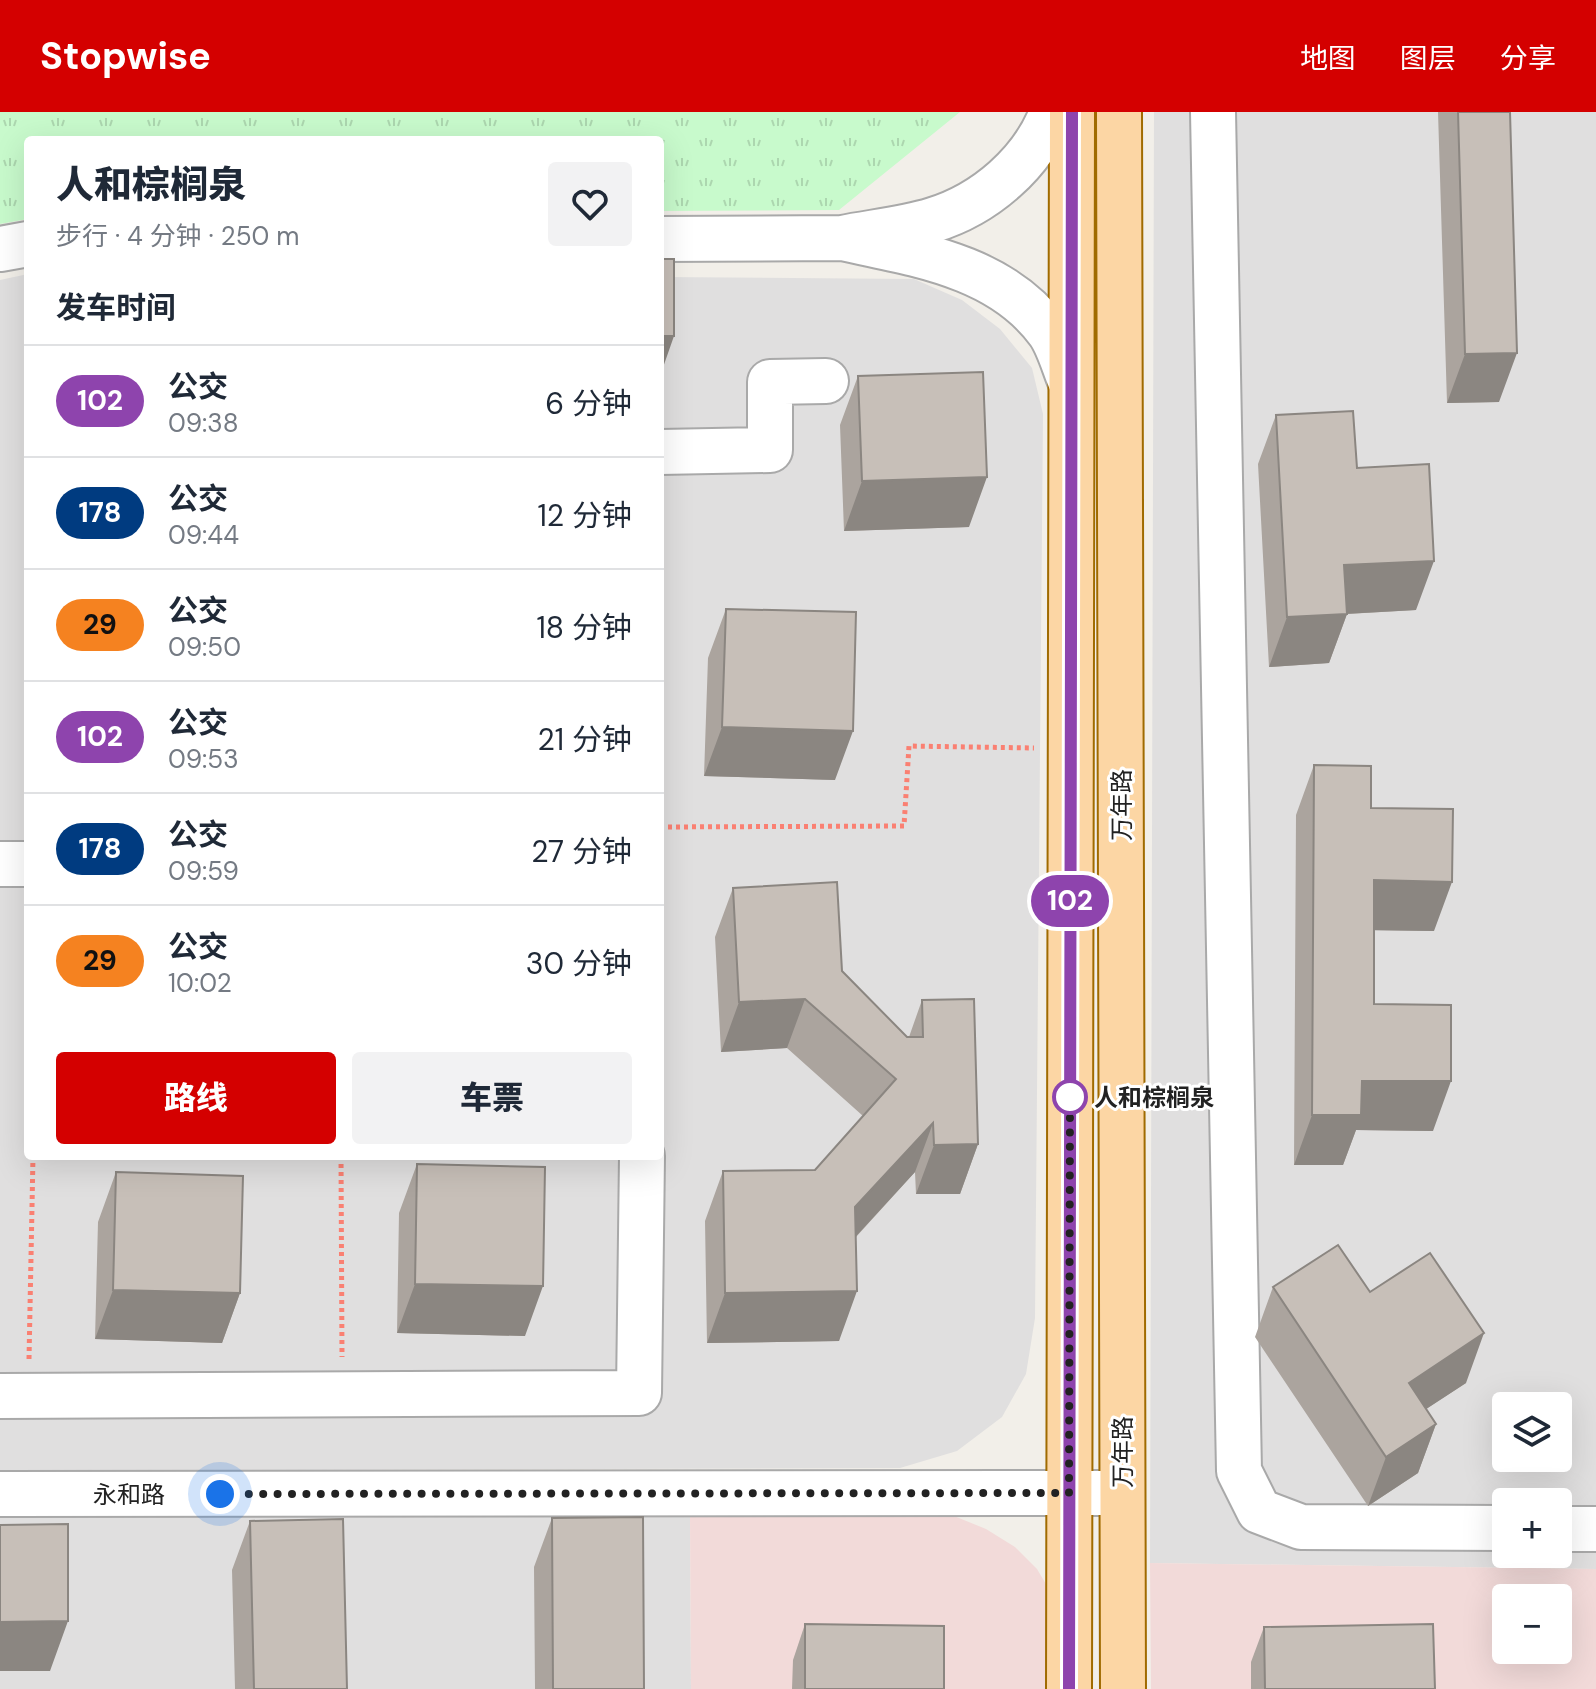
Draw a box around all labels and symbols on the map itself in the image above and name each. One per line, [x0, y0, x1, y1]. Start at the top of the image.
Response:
street label: 万年路 [1106, 769, 1137, 841]
line badge: 102 [1024, 875, 1116, 927]
marker: 人和棕榈泉 [1053, 1080, 1087, 1114]
place label: 人和棕榈泉 [1094, 1082, 1214, 1113]
street label: 万年路 [1107, 1416, 1138, 1488]
your location [200, 1474, 240, 1514]
street label: 永和路 [93, 1479, 165, 1510]

